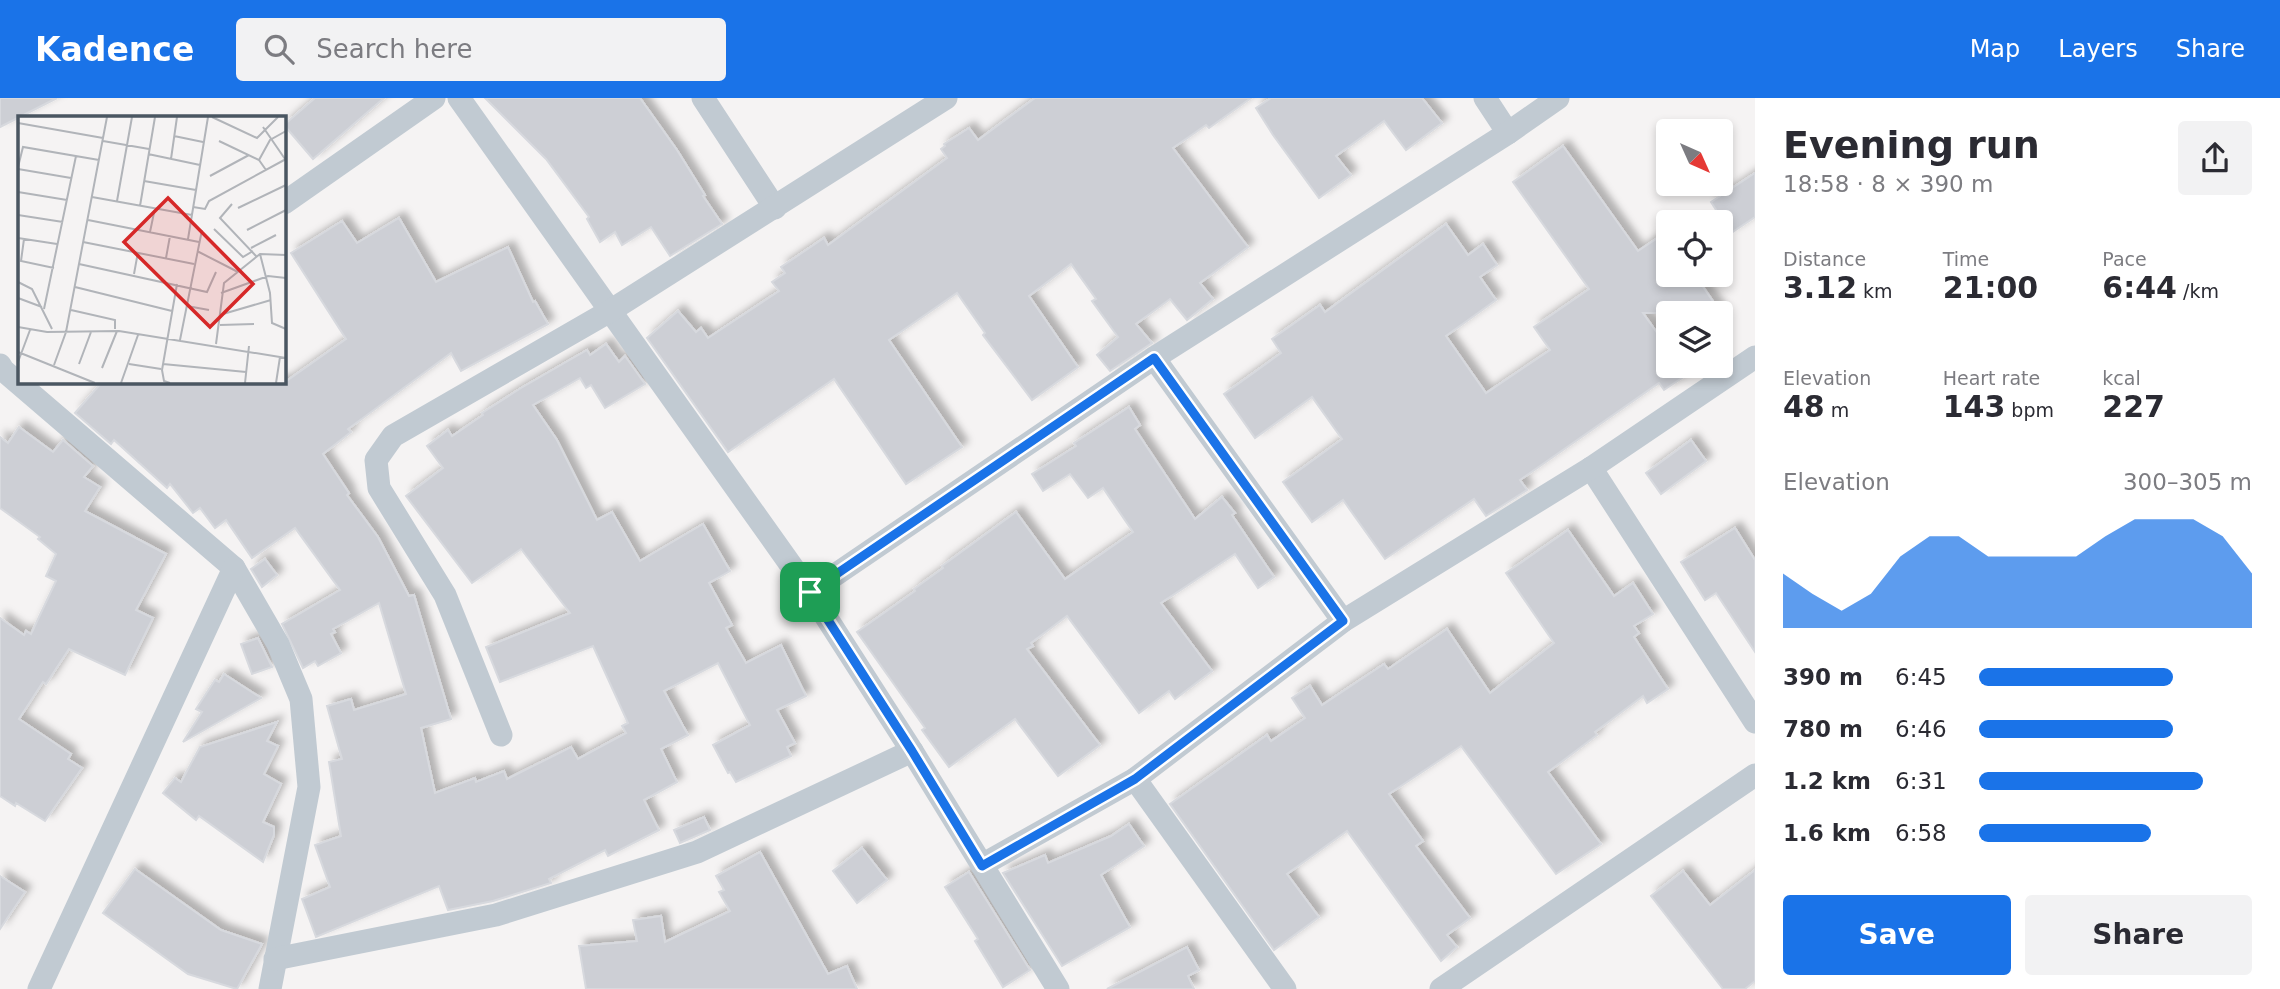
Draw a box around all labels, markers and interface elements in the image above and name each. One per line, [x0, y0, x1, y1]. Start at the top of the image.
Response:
search box [236, 18, 726, 81]
text: Kadence [35, 30, 194, 69]
icon: search [260, 30, 298, 68]
text: Search here [316, 34, 472, 64]
text: Map [1970, 35, 2020, 63]
text: Layers [2058, 35, 2138, 63]
text: Share [2176, 35, 2245, 63]
inset map [18, 116, 285, 383]
north arrow [1656, 119, 1732, 196]
map controls [1656, 119, 1733, 378]
button: share [2178, 121, 2252, 195]
text: Evening run [1783, 123, 2040, 167]
text: 18:58 · 8 × 390 m [1783, 171, 1993, 197]
button: locate [1656, 210, 1733, 287]
text: Distance [1783, 248, 1866, 270]
text: Time [1943, 248, 1989, 270]
text: Pace [2102, 248, 2147, 270]
text: 3.12 [1783, 270, 1857, 305]
text: 21:00 [1943, 270, 2038, 305]
text: 6:44 [2102, 270, 2177, 305]
text: km [1857, 280, 1893, 302]
text: /km [2177, 280, 2219, 302]
button: layers [1656, 301, 1733, 378]
text: Elevation [1783, 367, 1871, 389]
text: Heart rate [1943, 367, 2040, 389]
text: kcal [2102, 367, 2141, 389]
text: 48 [1783, 389, 1825, 424]
text: 143 [1943, 389, 2005, 424]
text: 227 [2102, 389, 2165, 424]
text: m [1825, 399, 1849, 421]
text: bpm [2005, 399, 2054, 421]
text: Elevation [1783, 469, 1890, 495]
text: 300–305 m [2123, 469, 2252, 495]
pin [780, 562, 840, 622]
icon: arrive [791, 573, 829, 611]
text: 390 m [1783, 664, 1863, 690]
text: 6:45 [1895, 664, 1947, 690]
text: 780 m [1783, 716, 1863, 742]
text: 6:46 [1895, 716, 1947, 742]
text: 1.2 km [1783, 768, 1871, 794]
text: 6:31 [1895, 768, 1947, 794]
text: 1.6 km [1783, 820, 1871, 846]
text: 6:58 [1895, 820, 1947, 846]
button: Save [1783, 895, 2011, 975]
button: Share [2025, 895, 2252, 975]

